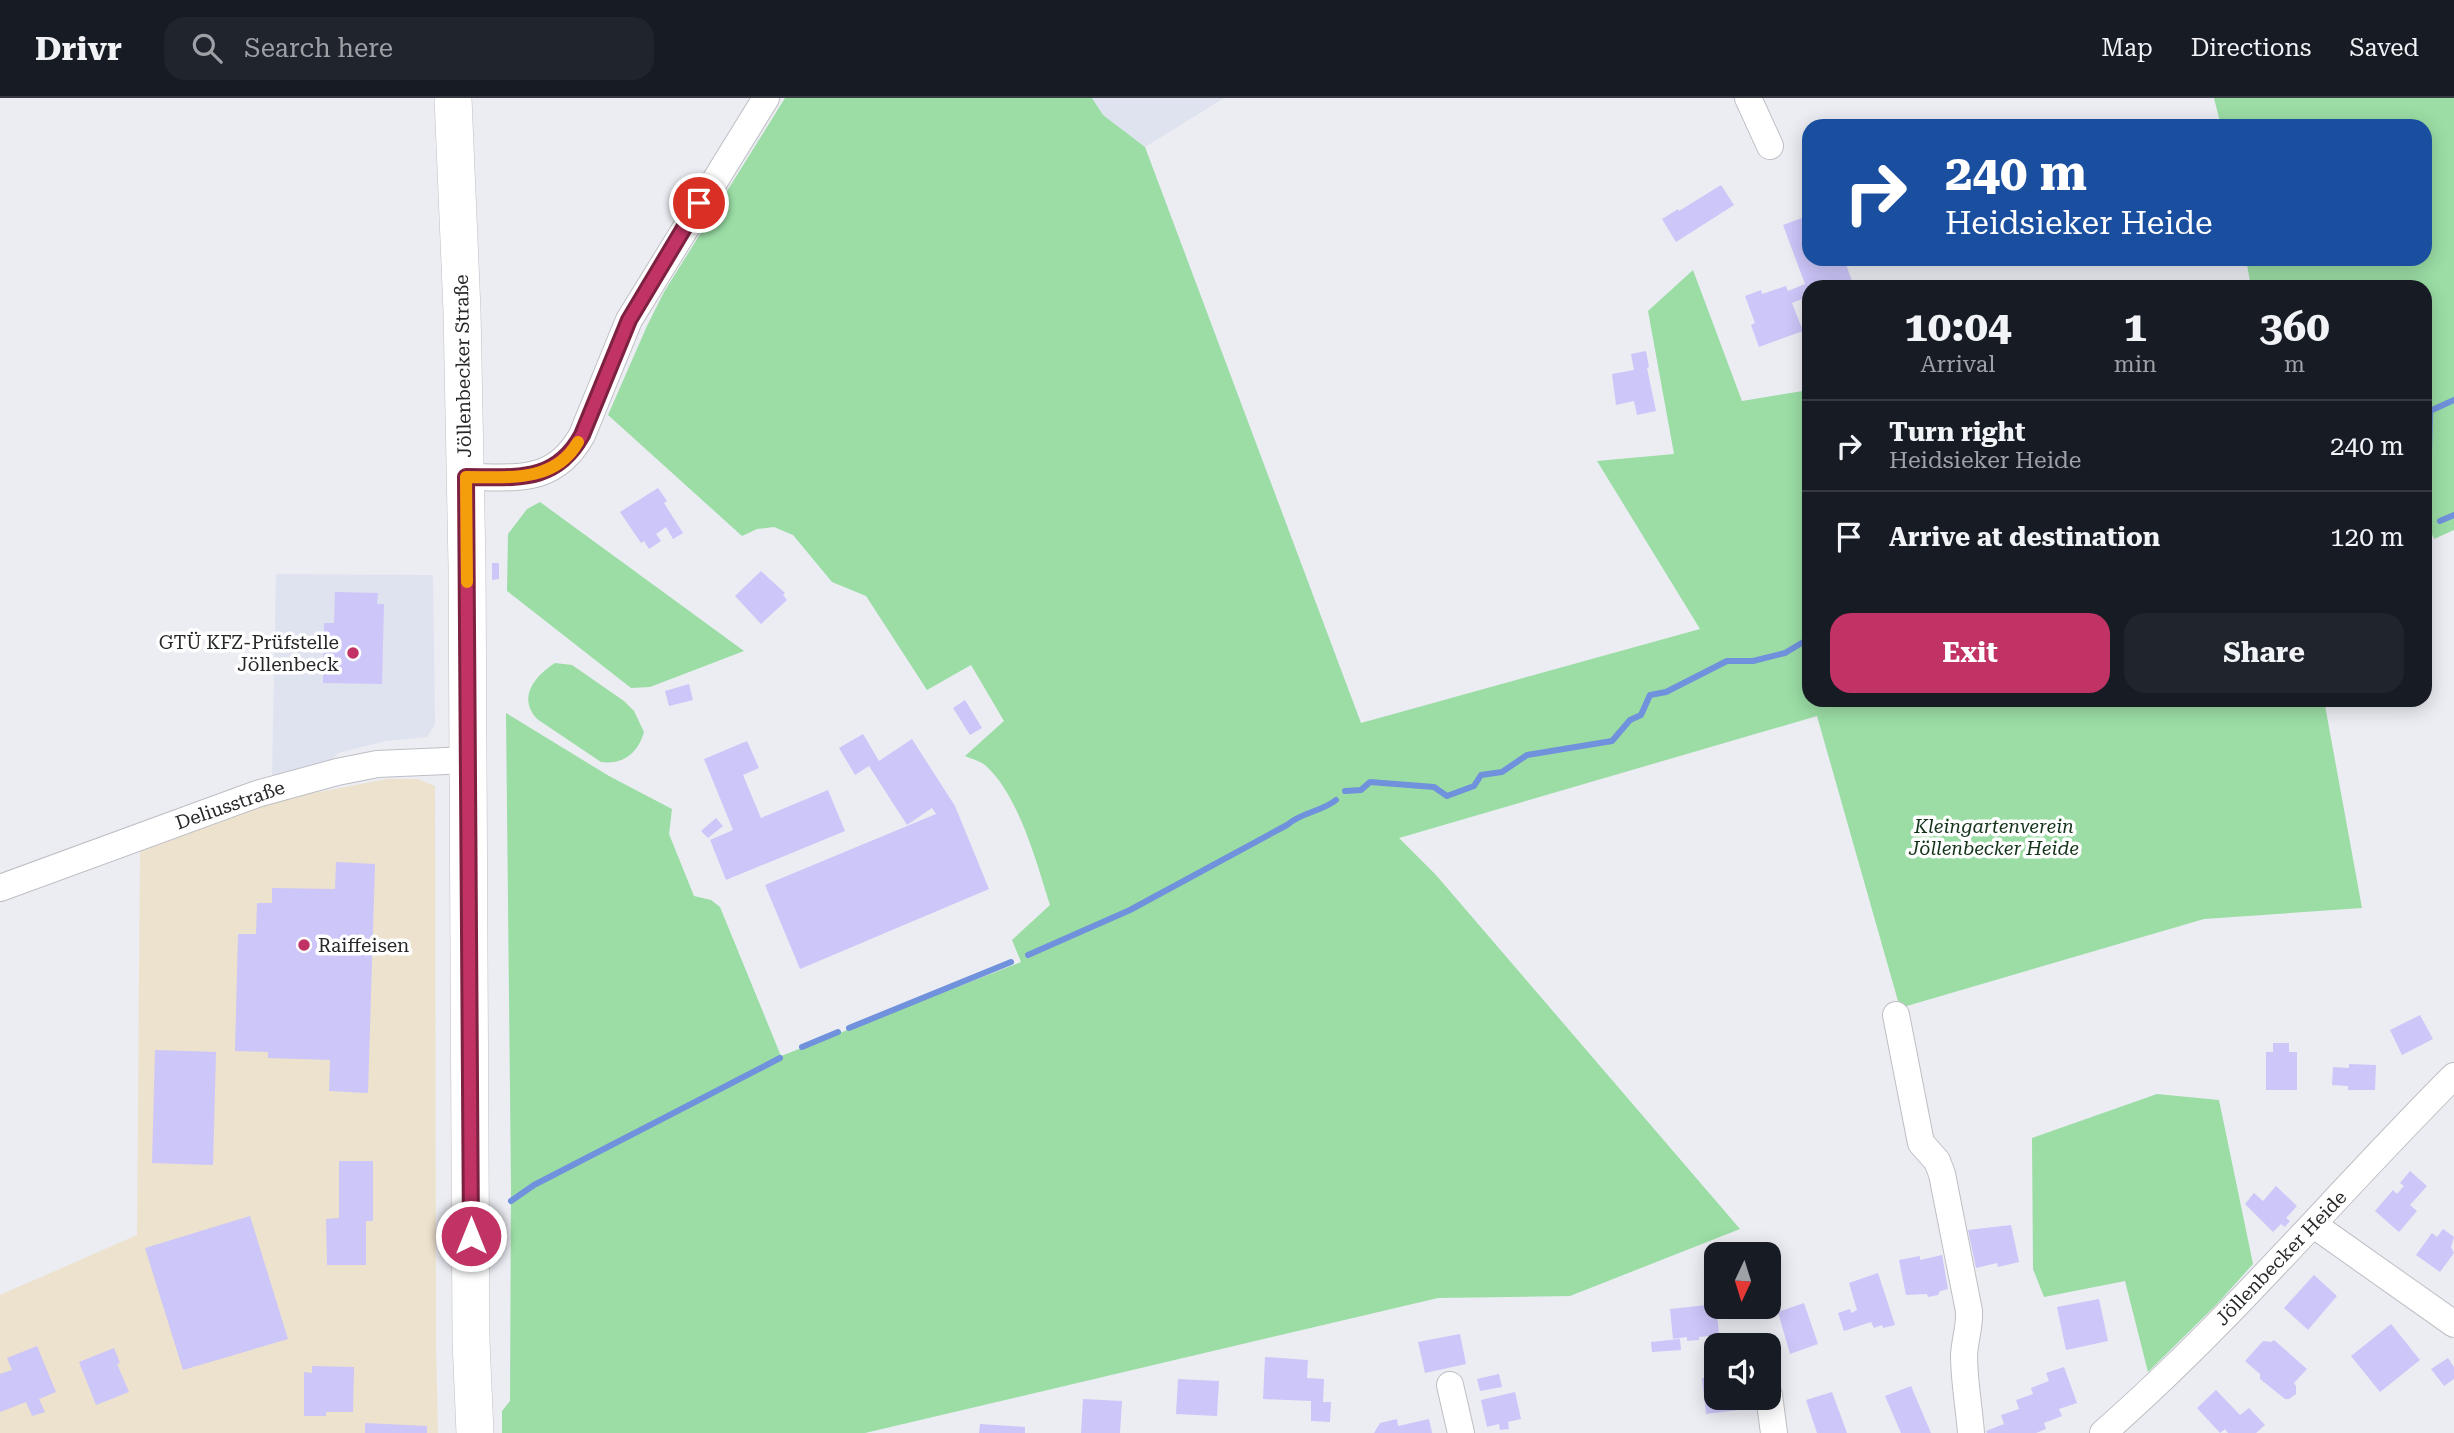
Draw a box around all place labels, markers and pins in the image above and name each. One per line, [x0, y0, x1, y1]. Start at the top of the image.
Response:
pin [669, 173, 729, 233]
place label: GTÜ KFZ-Prüfstelle Jöllenbeck [159, 631, 339, 676]
marker: GTÜ KFZ-Prüfstelle Jöllenbeck [345, 645, 361, 661]
place label: Raiffeisen [318, 934, 409, 957]
marker: Raiffeisen [296, 937, 312, 953]

